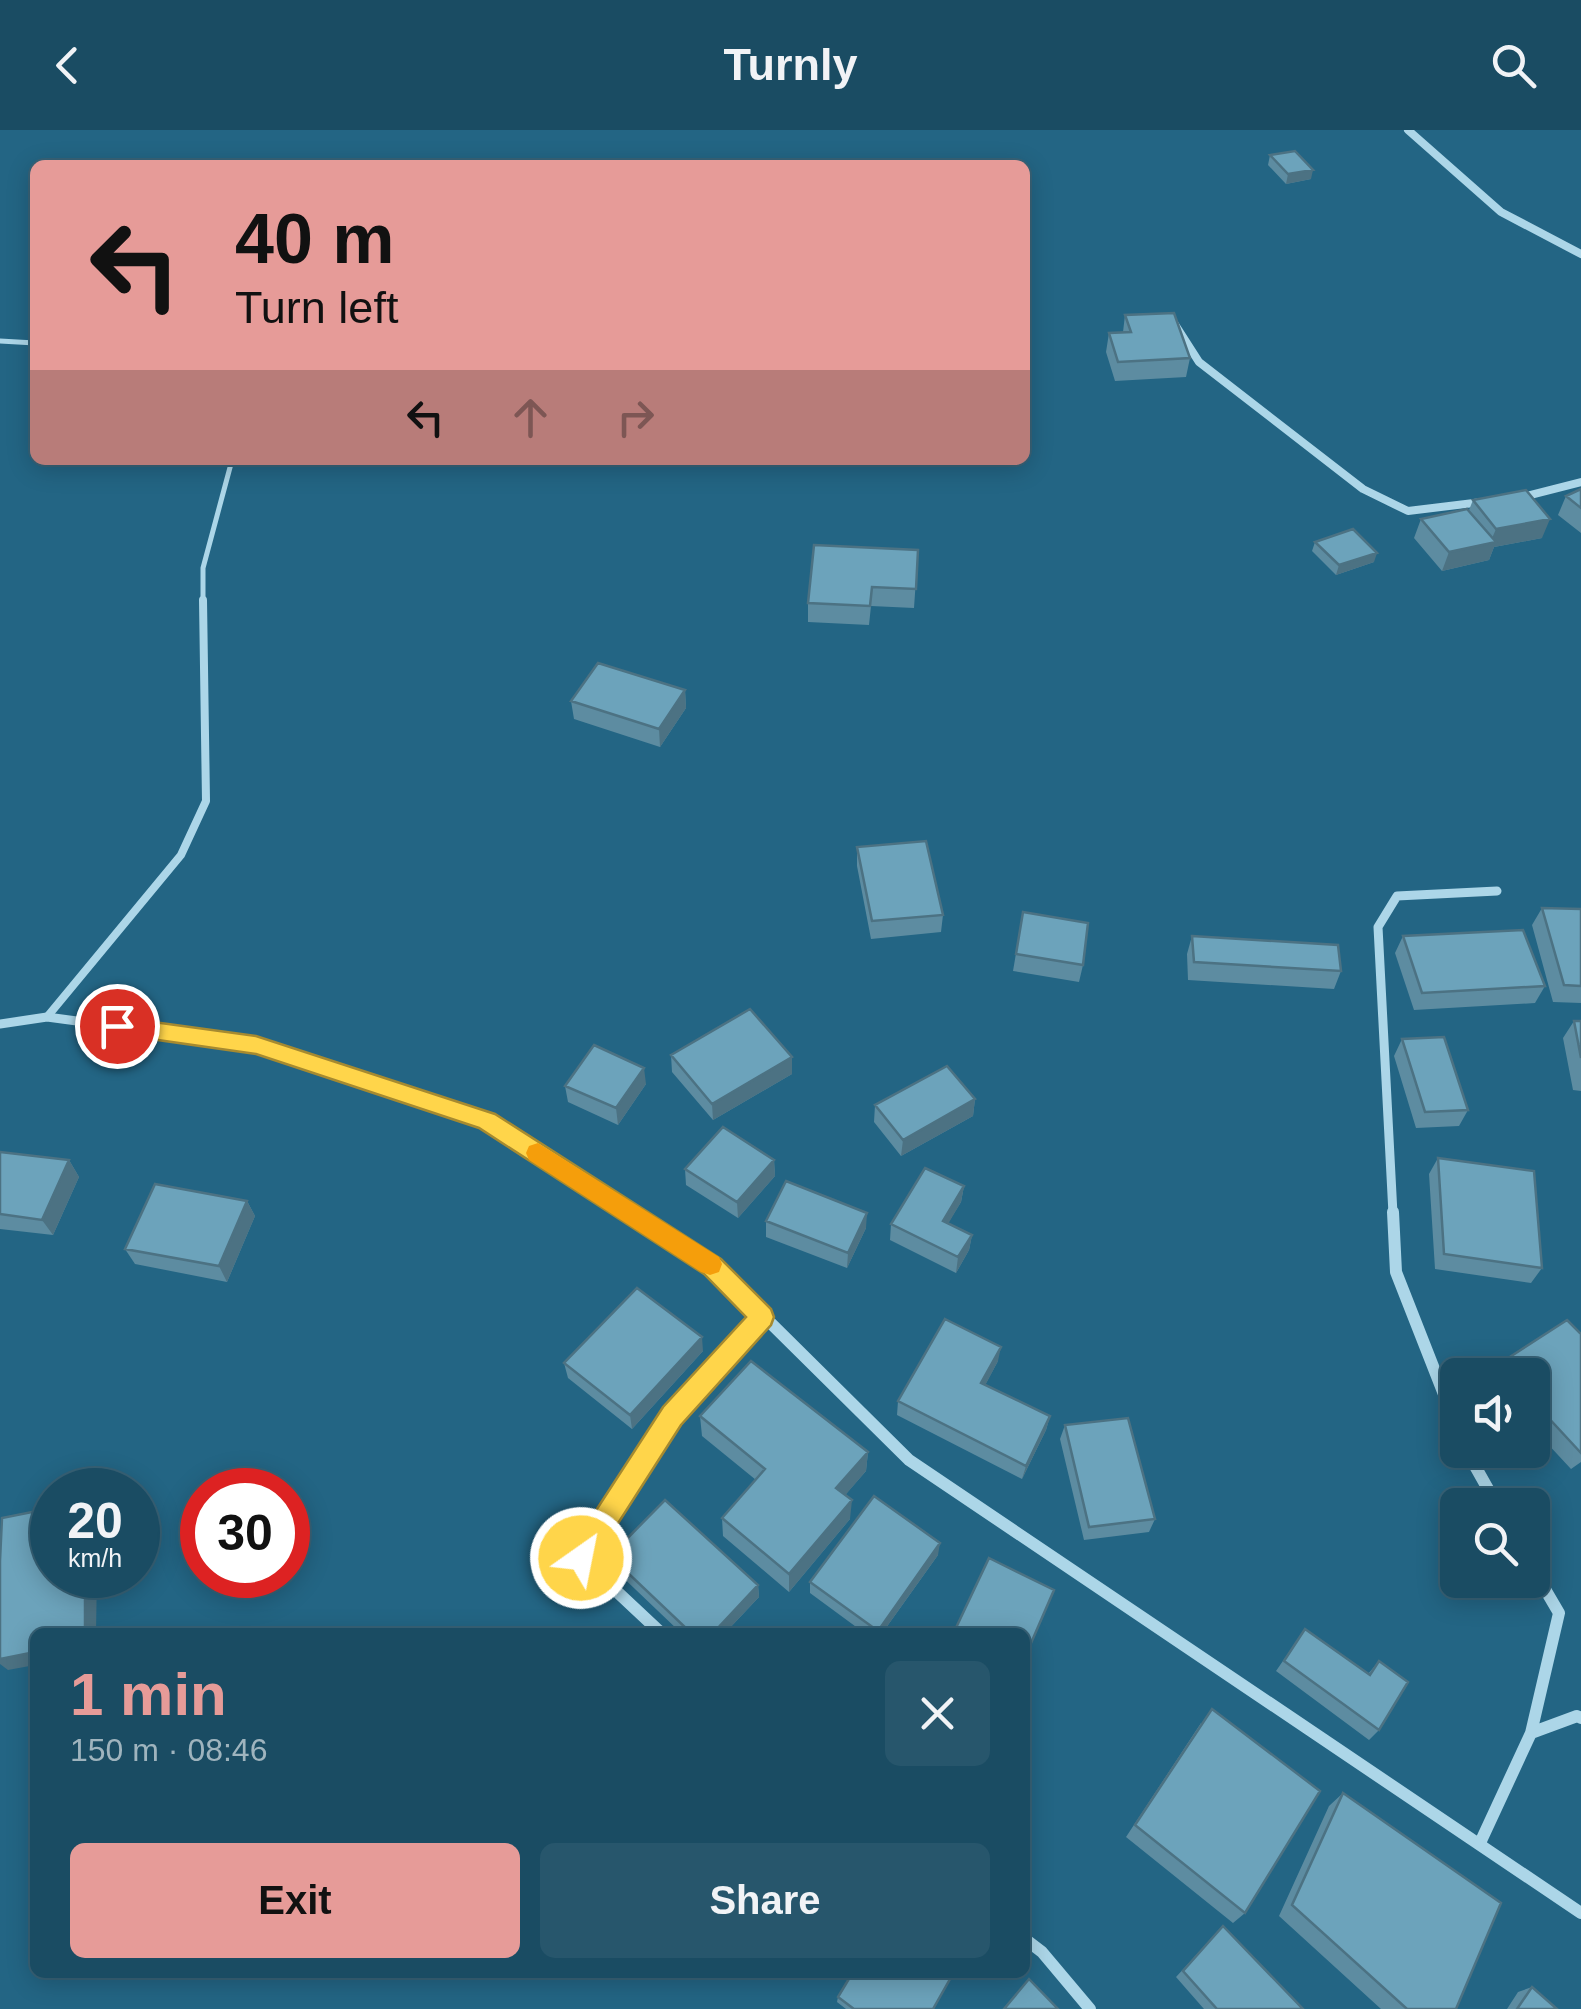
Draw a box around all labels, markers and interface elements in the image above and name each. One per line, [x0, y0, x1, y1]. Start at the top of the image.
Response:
icon: back [40, 38, 95, 93]
icon: search [1486, 38, 1541, 93]
text: Turnly [723, 39, 858, 90]
icon: left [70, 200, 200, 330]
text: 40 m [235, 200, 395, 278]
text: Turn left [235, 282, 398, 333]
icon: left [398, 390, 453, 445]
icon: ahead [503, 390, 558, 445]
icon: right [608, 390, 663, 445]
pin [75, 984, 160, 1069]
icon: arrive [90, 999, 145, 1054]
map controls [1440, 1358, 1550, 1598]
button: sound [1440, 1358, 1550, 1468]
speed limit sign: 30 [180, 1468, 310, 1598]
button: search [1440, 1488, 1550, 1598]
text: 20 [67, 1493, 123, 1549]
position arrow [529, 1506, 633, 1610]
text: km/h [68, 1544, 122, 1572]
text: 1 min [70, 1661, 227, 1728]
button: close [885, 1661, 990, 1766]
text: 150 m · 08:46 [70, 1732, 267, 1768]
button: Exit [70, 1843, 520, 1958]
button: Share [540, 1843, 990, 1958]

